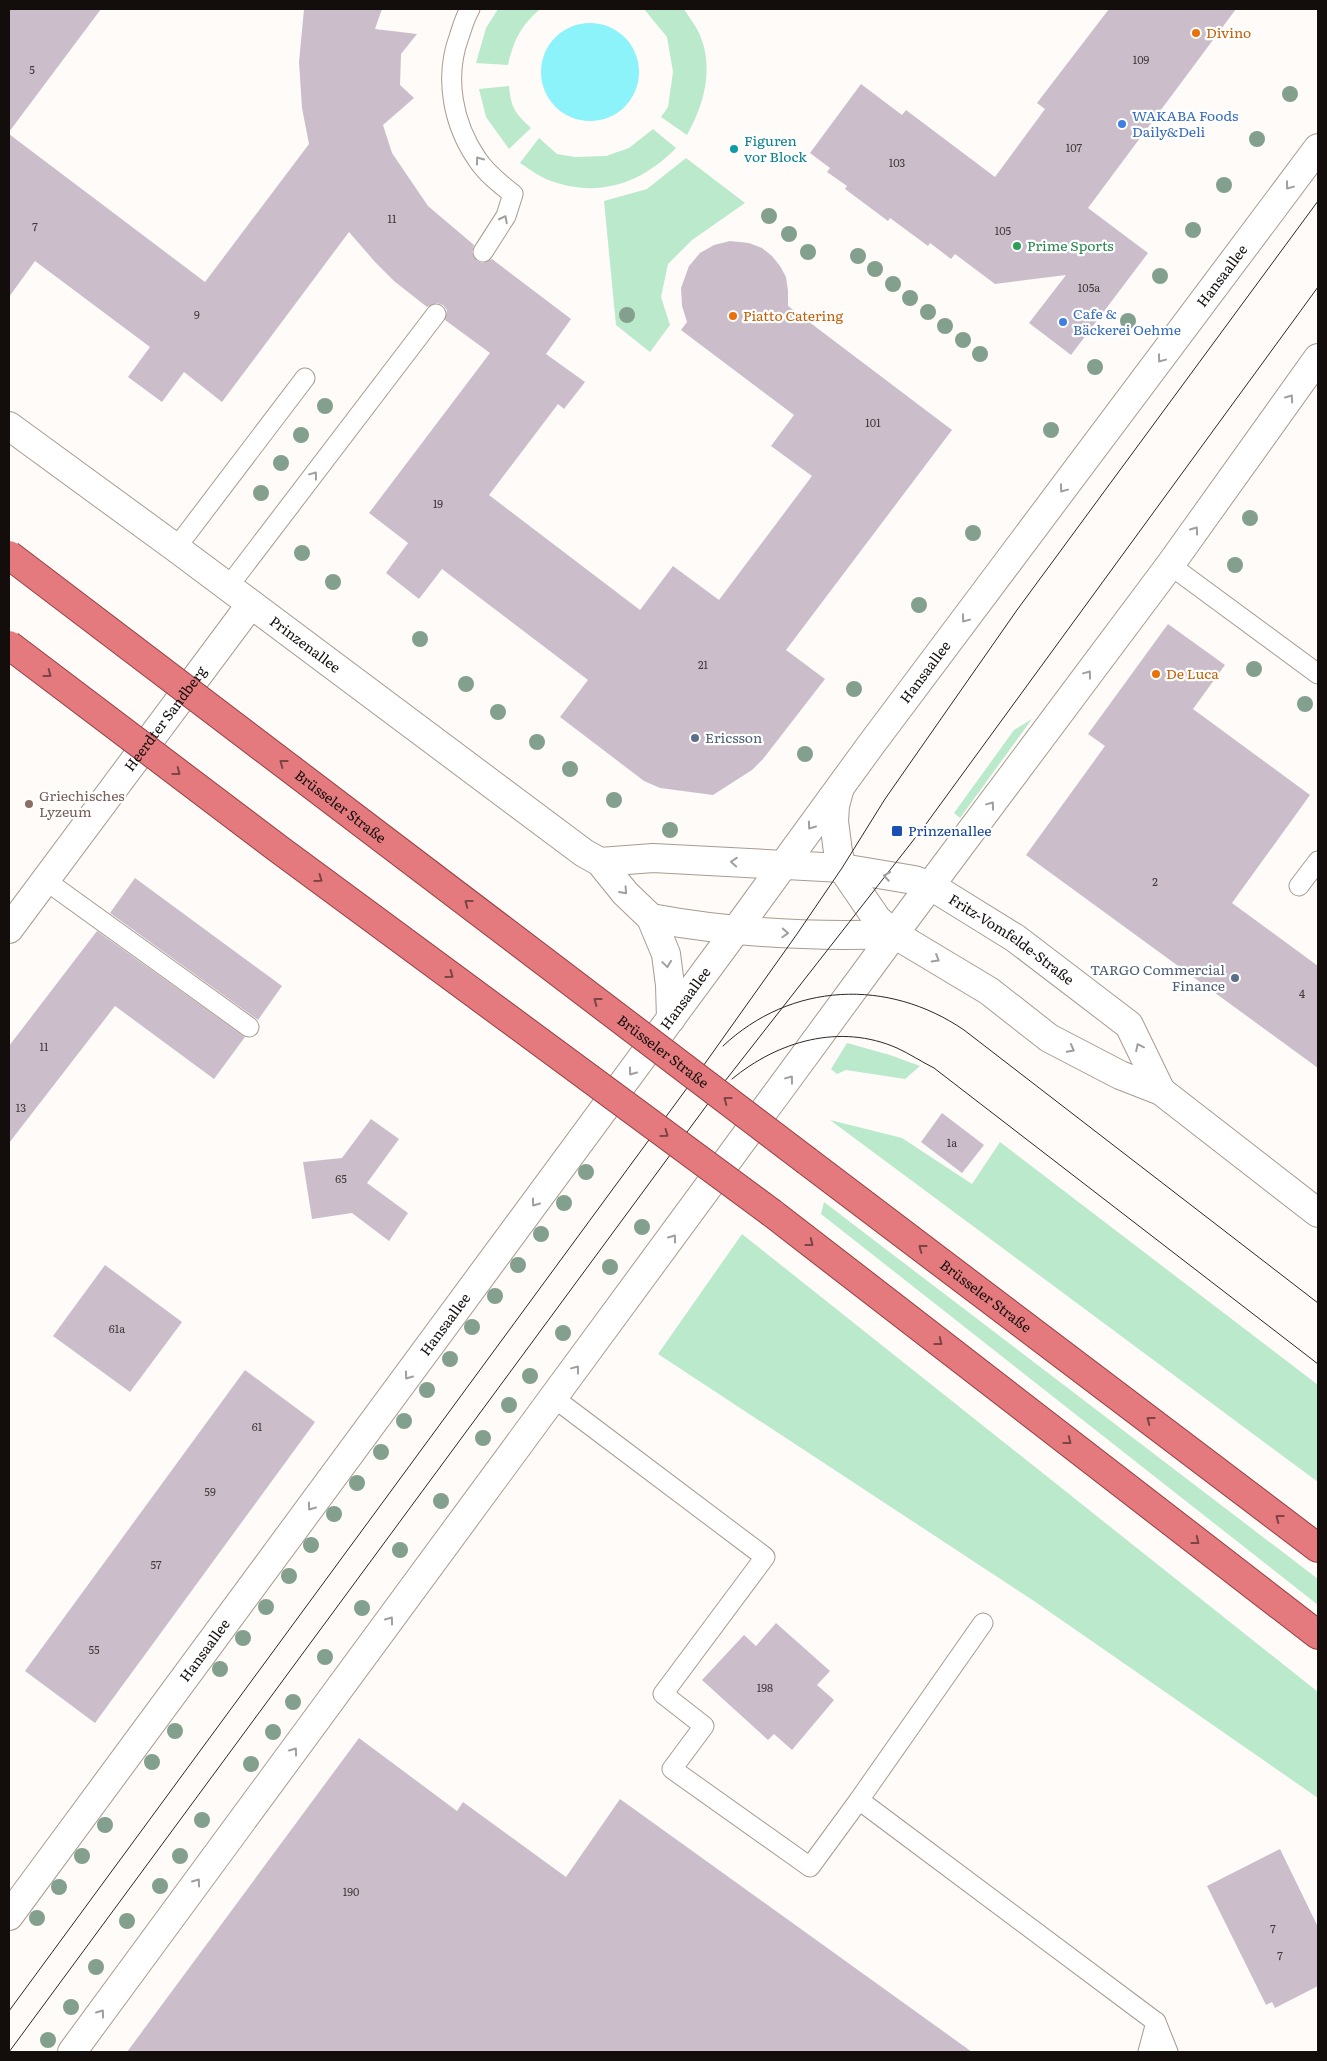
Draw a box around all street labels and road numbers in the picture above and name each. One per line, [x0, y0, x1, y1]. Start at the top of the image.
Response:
street label: Hansaallee [1191, 240, 1251, 311]
street label: Prinzenallee [266, 611, 345, 677]
street label: Hansaallee [895, 636, 955, 707]
street label: Heerdter Sandberg [119, 661, 211, 775]
street label: Brüsseler Straße [291, 765, 391, 847]
street label: Fritz-Vomfelde-Straße [945, 888, 1079, 989]
street label: Hansaallee [655, 962, 715, 1033]
street label: Brüsseler Straße [614, 1009, 713, 1092]
street label: Brüsseler Straße [936, 1254, 1036, 1337]
street label: Hansaallee [415, 1288, 474, 1359]
street label: Hansaallee [174, 1614, 234, 1685]

